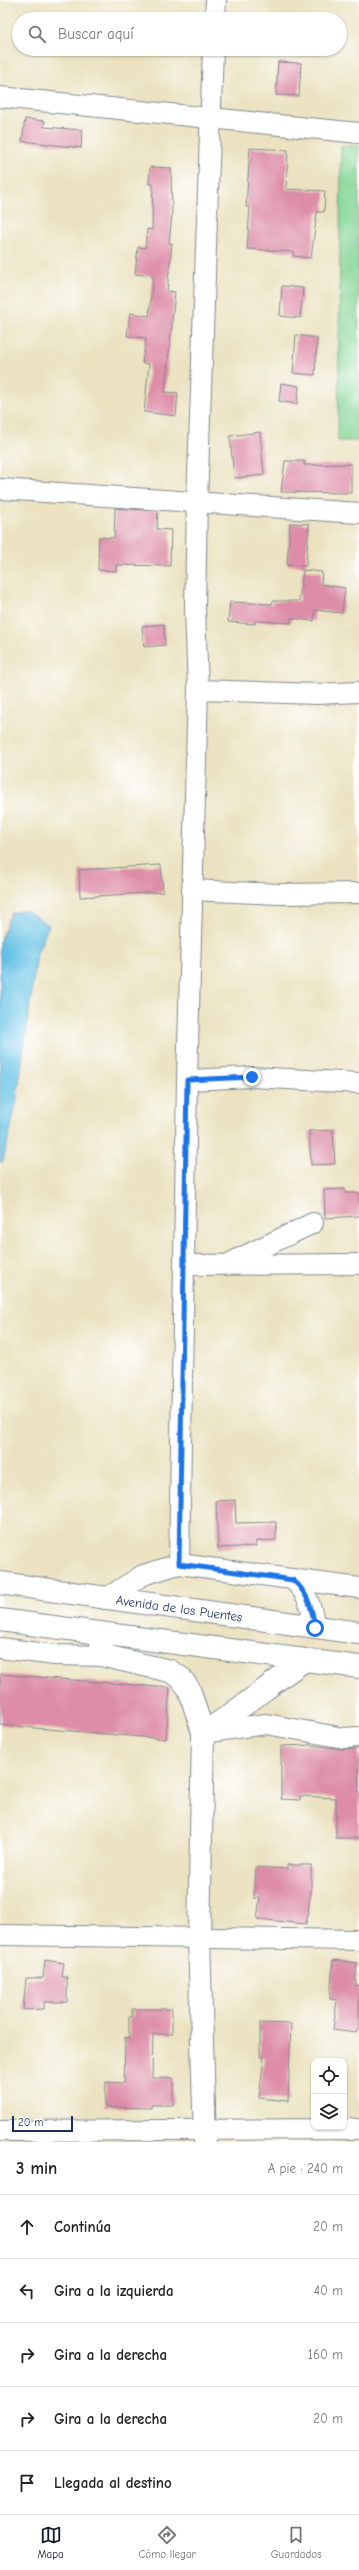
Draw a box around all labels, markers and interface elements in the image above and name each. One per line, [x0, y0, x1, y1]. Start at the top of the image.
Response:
search box [12, 12, 347, 56]
icon: search [26, 23, 48, 45]
text: Buscar aquí [58, 25, 134, 43]
route end [243, 1068, 261, 1086]
street label: Avenida de los Puentes [115, 1592, 243, 1624]
route start [306, 1619, 324, 1637]
map controls [311, 2058, 347, 2130]
button: locate [311, 2058, 347, 2094]
button: layers [311, 2094, 347, 2130]
scale bar [12, 2114, 73, 2133]
text: 20 m [18, 2116, 43, 2129]
text: 3 min [16, 2159, 57, 2178]
text: A pie · 240 m [268, 2161, 343, 2176]
icon: ahead [16, 2216, 38, 2238]
text: Continúa [54, 2218, 111, 2236]
text: 20 m [313, 2219, 343, 2234]
icon: left [16, 2280, 38, 2302]
text: Gira a la izquierda [54, 2282, 174, 2300]
text: 40 m [314, 2283, 343, 2298]
icon: right [16, 2344, 38, 2366]
text: Gira a la derecha [54, 2346, 167, 2364]
text: 160 m [308, 2347, 343, 2362]
icon: right [16, 2408, 38, 2430]
text: Gira a la derecha [54, 2410, 167, 2428]
text: 20 m [313, 2411, 343, 2426]
icon: arrive [16, 2472, 38, 2494]
text: Llegada al destino [54, 2474, 172, 2492]
tab: Mapa [37, 2524, 64, 2561]
tab: Cómo llegar [139, 2524, 196, 2561]
tab: Guardados [271, 2524, 322, 2561]

